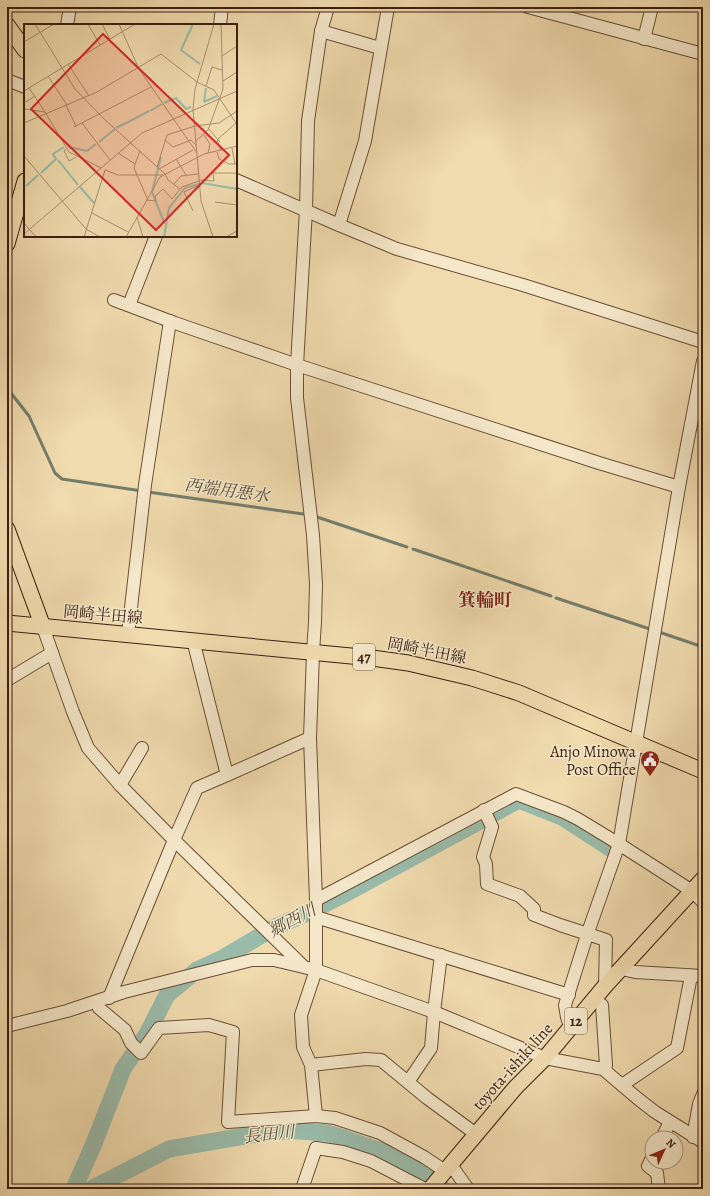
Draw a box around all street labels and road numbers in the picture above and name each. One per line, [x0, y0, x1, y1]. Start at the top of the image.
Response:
street label: 岡崎半田線 [62, 601, 144, 629]
street label: 岡崎半田線 [385, 633, 468, 669]
road number: 47 [353, 644, 375, 670]
road number: 12 [565, 1008, 587, 1034]
street label: toyota-ishiki line [468, 1018, 558, 1115]

